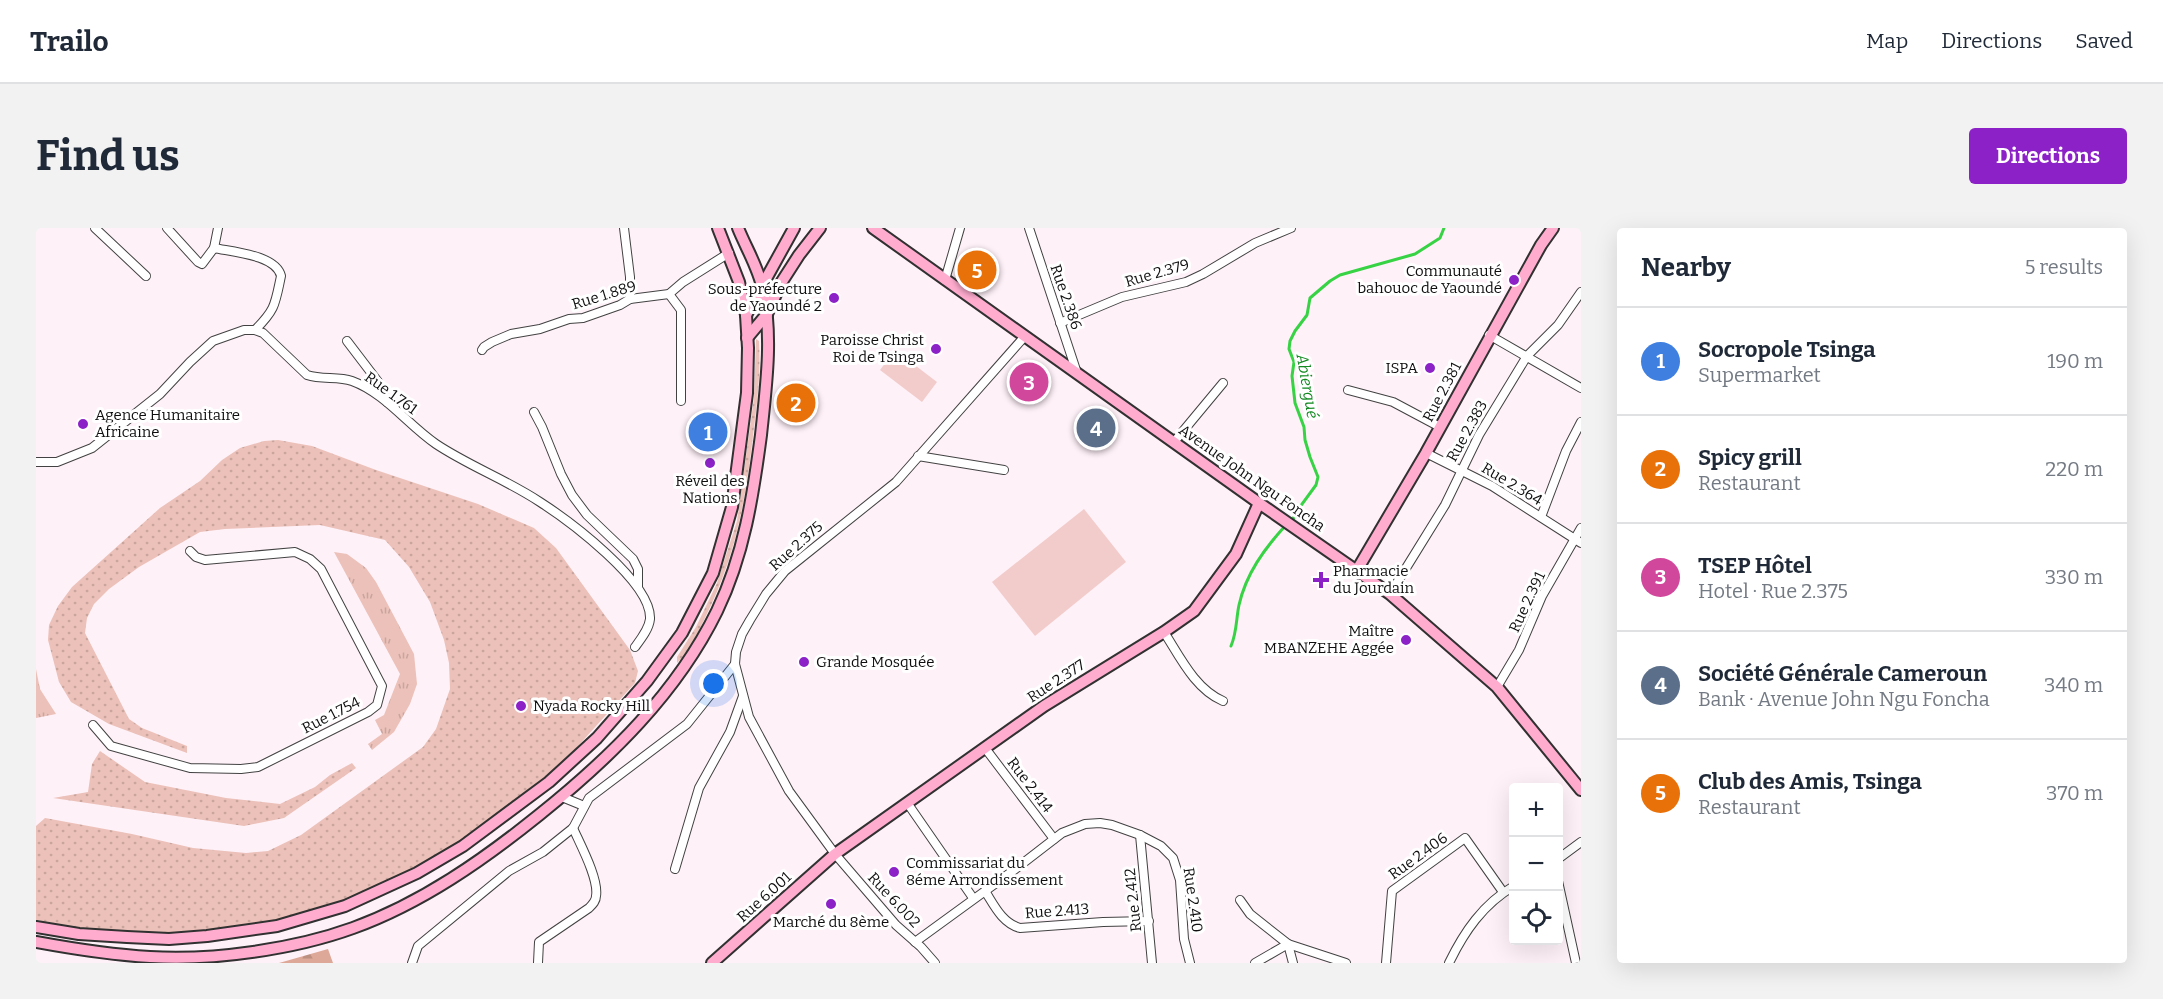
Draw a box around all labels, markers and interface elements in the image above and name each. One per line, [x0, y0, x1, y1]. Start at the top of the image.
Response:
text: Trailo [30, 25, 109, 58]
text: Map [1866, 28, 1908, 54]
text: Directions [1941, 28, 2042, 54]
text: Saved [2075, 28, 2133, 54]
button: Directions [1969, 128, 2127, 184]
text: Find us [36, 131, 180, 181]
pin: 5 [958, 248, 996, 292]
text: Nearby [1641, 252, 1731, 283]
street label: Rue 2.379 [1123, 255, 1191, 291]
text: 5 results [2025, 255, 2103, 279]
street label: Rue 2.386 [1046, 262, 1086, 332]
place label: Communauté bahouoc de Yaoundé [1357, 262, 1502, 297]
marker: Communauté bahouoc de Yaoundé [1507, 273, 1521, 287]
street label: Rue 1.889 [570, 277, 638, 313]
place label: Sous-préfecture de Yaoundé 2 [708, 280, 822, 315]
marker: Sous-préfecture de Yaoundé 2 [827, 291, 841, 305]
place label: Paroisse Christ Roi de Tsinga [820, 331, 925, 366]
text: Socropole Tsinga [1698, 336, 1876, 363]
marker: Paroisse Christ Roi de Tsinga [929, 342, 943, 356]
text: 1 [1656, 349, 1665, 373]
text: 190 m [2047, 349, 2103, 373]
water label: Abiergué [1292, 351, 1323, 420]
place label: ISPA [1385, 359, 1418, 377]
street label: Rue 2.381 [1419, 359, 1465, 425]
pin: 3 [1010, 360, 1048, 404]
marker: ISPA [1423, 361, 1437, 375]
text: Supermarket [1698, 363, 1821, 387]
street label: Rue 1.761 [361, 368, 421, 418]
pin: 2 [776, 380, 816, 426]
street label: Rue 2.383 [1443, 397, 1491, 465]
place label: Agence Humanitaire Africaine [95, 406, 240, 441]
pin: 4 [1076, 406, 1116, 450]
pin: 1 [688, 410, 728, 454]
marker: Agence Humanitaire Africaine [76, 417, 90, 431]
street label: Avenue John Ngu Foncha [1176, 421, 1328, 535]
text: Spicy grill [1698, 444, 1802, 471]
marker: Réveil des Nations [703, 456, 717, 470]
text: 2 [1655, 457, 1666, 481]
text: 220 m [2045, 457, 2103, 481]
street label: Rue 2.364 [1478, 459, 1546, 509]
text: Restaurant [1698, 471, 1801, 495]
place label: Réveil des Nations [675, 472, 745, 507]
street label: Rue 2.375 [766, 517, 826, 575]
text: TSEP Hôtel [1698, 552, 1812, 579]
place label: Pharmacie du Jourdain [1333, 562, 1415, 597]
text: 3 [1655, 565, 1666, 589]
text: 330 m [2045, 565, 2103, 589]
street label: Rue 2.391 [1505, 569, 1549, 635]
marker: Pharmacie du Jourdain [1314, 573, 1328, 587]
text: Hotel · Rue 2.375 [1698, 579, 1848, 603]
place label: Maître MBANZEHE Aggée [1264, 622, 1394, 657]
marker: Maître MBANZEHE Aggée [1399, 633, 1413, 647]
place label: Grande Mosquée [816, 653, 934, 671]
marker: Grande Mosquée [797, 655, 811, 669]
street label: Rue 2.377 [1024, 655, 1089, 706]
text: Société Générale Cameroun [1698, 660, 1987, 687]
your location [699, 669, 728, 698]
text: 4 [1654, 673, 1667, 697]
text: 340 m [2044, 673, 2103, 697]
text: Bank · Avenue John Ngu Foncha [1698, 687, 1990, 711]
street label: Rue 1.754 [299, 693, 363, 737]
place label: Nyada Rocky Hill [533, 697, 650, 715]
marker: Nyada Rocky Hill [514, 699, 528, 713]
street label: Rue 2.414 [1003, 754, 1057, 816]
text: Club des Amis, Tsinga [1698, 768, 1922, 795]
text: 5 [1655, 781, 1666, 805]
text: 370 m [2046, 781, 2103, 805]
map controls [1509, 783, 1563, 945]
button: + [1509, 783, 1563, 837]
text: Restaurant [1698, 795, 1801, 819]
street label: Rue 2.406 [1385, 829, 1451, 883]
button: − [1509, 837, 1563, 891]
place label: Commissariat du 8éme Arrondissement [906, 854, 1064, 889]
marker: Commissariat du 8éme Arrondissement [887, 865, 901, 879]
street label: Rue 2.410 [1180, 866, 1206, 934]
street label: Rue 2.412 [1121, 867, 1145, 933]
street label: Rue 6.001 [733, 868, 795, 926]
street label: Rue 6.002 [864, 869, 924, 931]
button: locate [1509, 891, 1563, 945]
marker: Marché du 8ème [824, 897, 838, 911]
street label: Rue 2.413 [1024, 900, 1090, 922]
place label: Marché du 8ème [773, 913, 889, 931]

